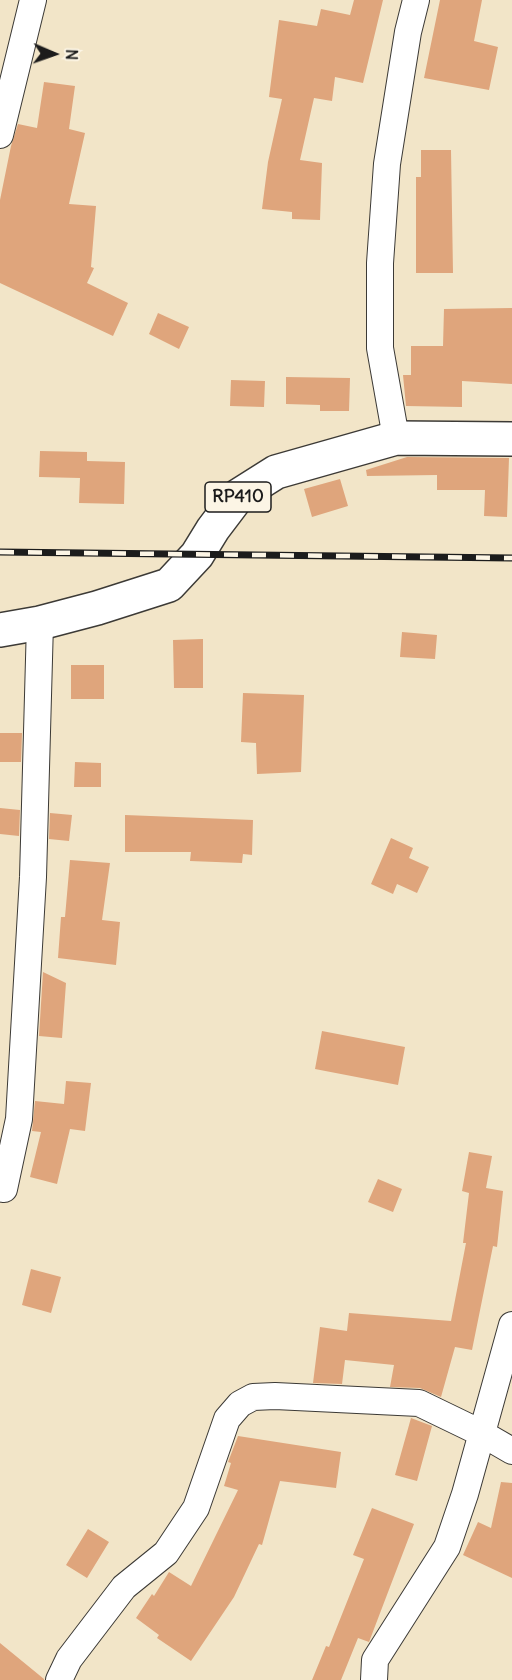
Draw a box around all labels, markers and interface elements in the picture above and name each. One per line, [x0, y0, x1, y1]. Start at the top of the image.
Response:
north arrow [24, 24, 84, 84]
text: N [62, 49, 82, 61]
road number: RP410 [205, 482, 271, 512]

